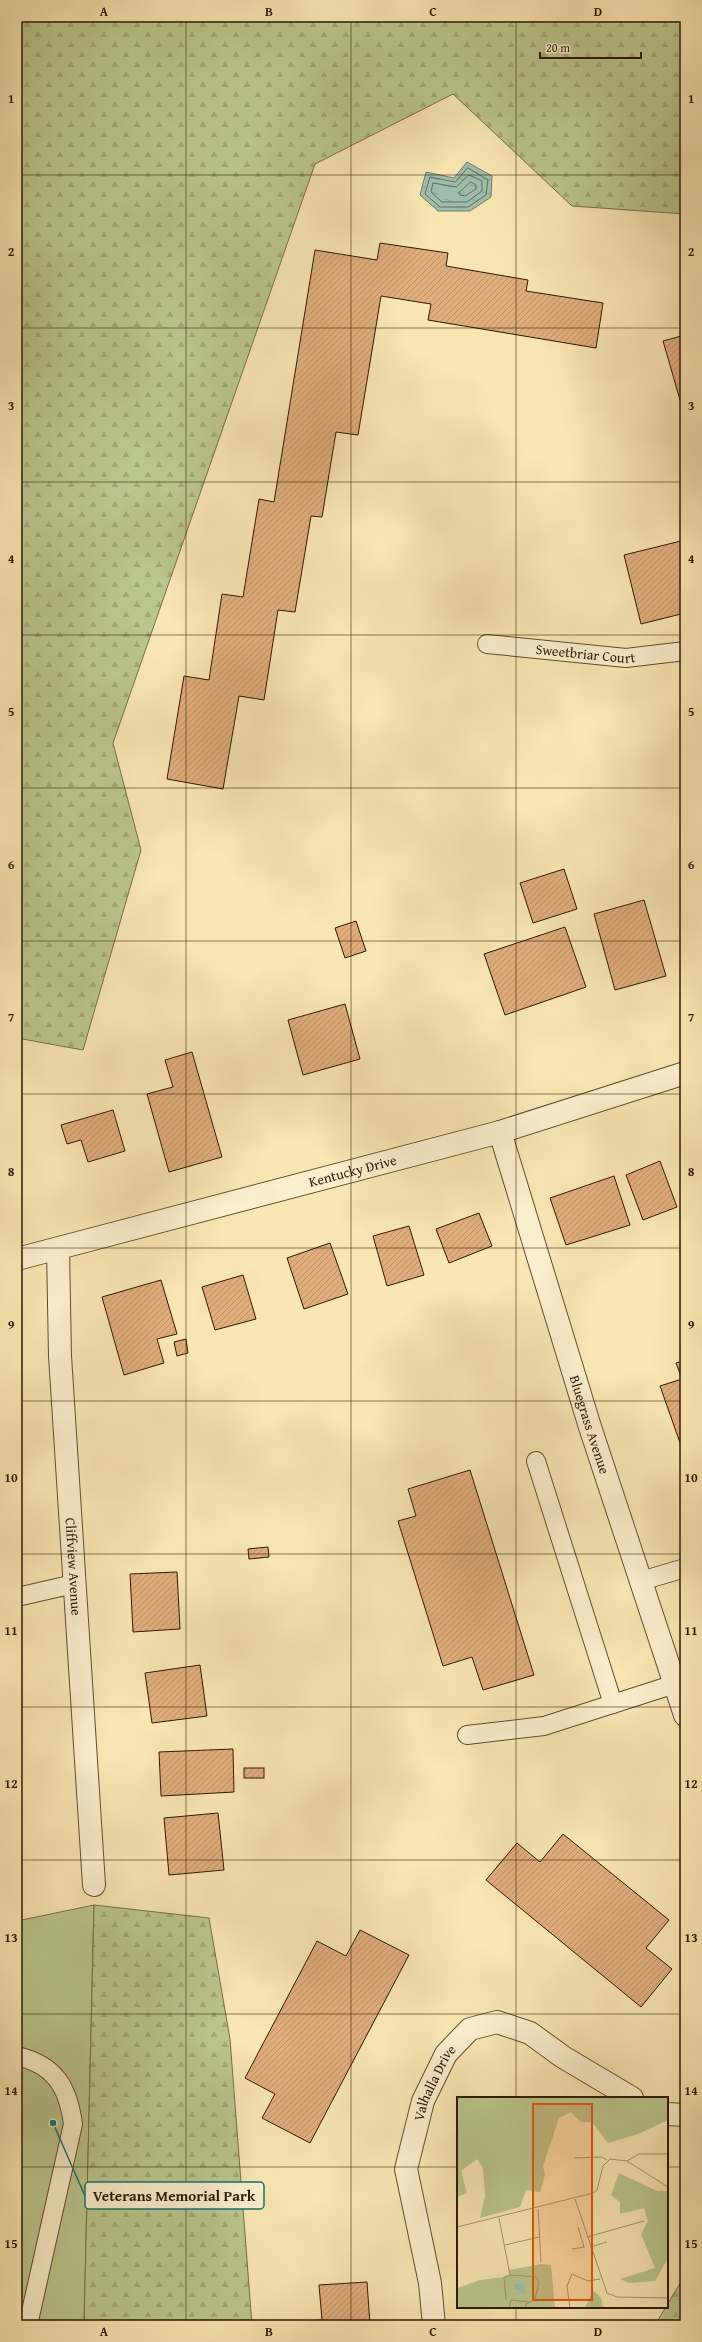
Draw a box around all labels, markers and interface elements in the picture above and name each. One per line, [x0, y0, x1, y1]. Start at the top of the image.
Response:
text: A [100, 2, 109, 21]
text: B [265, 2, 273, 21]
text: C [429, 2, 437, 21]
text: D [594, 2, 602, 21]
scale bar [540, 34, 641, 60]
text: 20 m [546, 39, 570, 56]
text: 1 [8, 89, 14, 108]
text: 1 [688, 89, 694, 108]
text: 2 [8, 242, 15, 261]
text: 2 [688, 242, 695, 261]
text: 3 [8, 396, 14, 415]
text: 3 [688, 396, 694, 415]
text: 4 [8, 549, 15, 568]
text: 4 [688, 549, 695, 568]
street label: Sweetbriar Court [535, 639, 637, 668]
text: 5 [8, 702, 15, 721]
text: 5 [688, 702, 695, 721]
text: 6 [8, 855, 15, 874]
text: 6 [688, 855, 695, 874]
text: 7 [8, 1008, 15, 1027]
text: 7 [688, 1008, 695, 1027]
street label: Kentucky Drive [307, 1150, 399, 1192]
text: 8 [8, 1162, 15, 1181]
text: 8 [688, 1162, 695, 1181]
text: 9 [8, 1315, 15, 1334]
text: 9 [688, 1315, 695, 1334]
street label: Bluegrass Avenue [565, 1373, 615, 1477]
text: 10 [4, 1468, 18, 1487]
text: 10 [684, 1468, 698, 1487]
street label: Cliffview Avenue [60, 1517, 87, 1617]
text: 11 [4, 1621, 18, 1640]
text: 11 [684, 1621, 698, 1640]
text: 12 [4, 1774, 18, 1793]
text: 12 [684, 1774, 698, 1793]
text: 13 [4, 1928, 18, 1947]
text: 13 [684, 1928, 698, 1947]
street label: Valhalla Drive [408, 2039, 461, 2123]
text: 14 [4, 2081, 18, 2100]
text: 14 [684, 2081, 698, 2100]
inset map [457, 2097, 668, 2308]
callout: Veterans Memorial Park [85, 2182, 264, 2209]
text: Veterans Memorial Park [93, 2185, 256, 2206]
text: 15 [4, 2234, 18, 2253]
text: 15 [684, 2234, 698, 2253]
text: A [100, 2322, 109, 2341]
text: B [265, 2322, 273, 2341]
text: C [429, 2322, 437, 2341]
text: D [594, 2322, 602, 2341]

